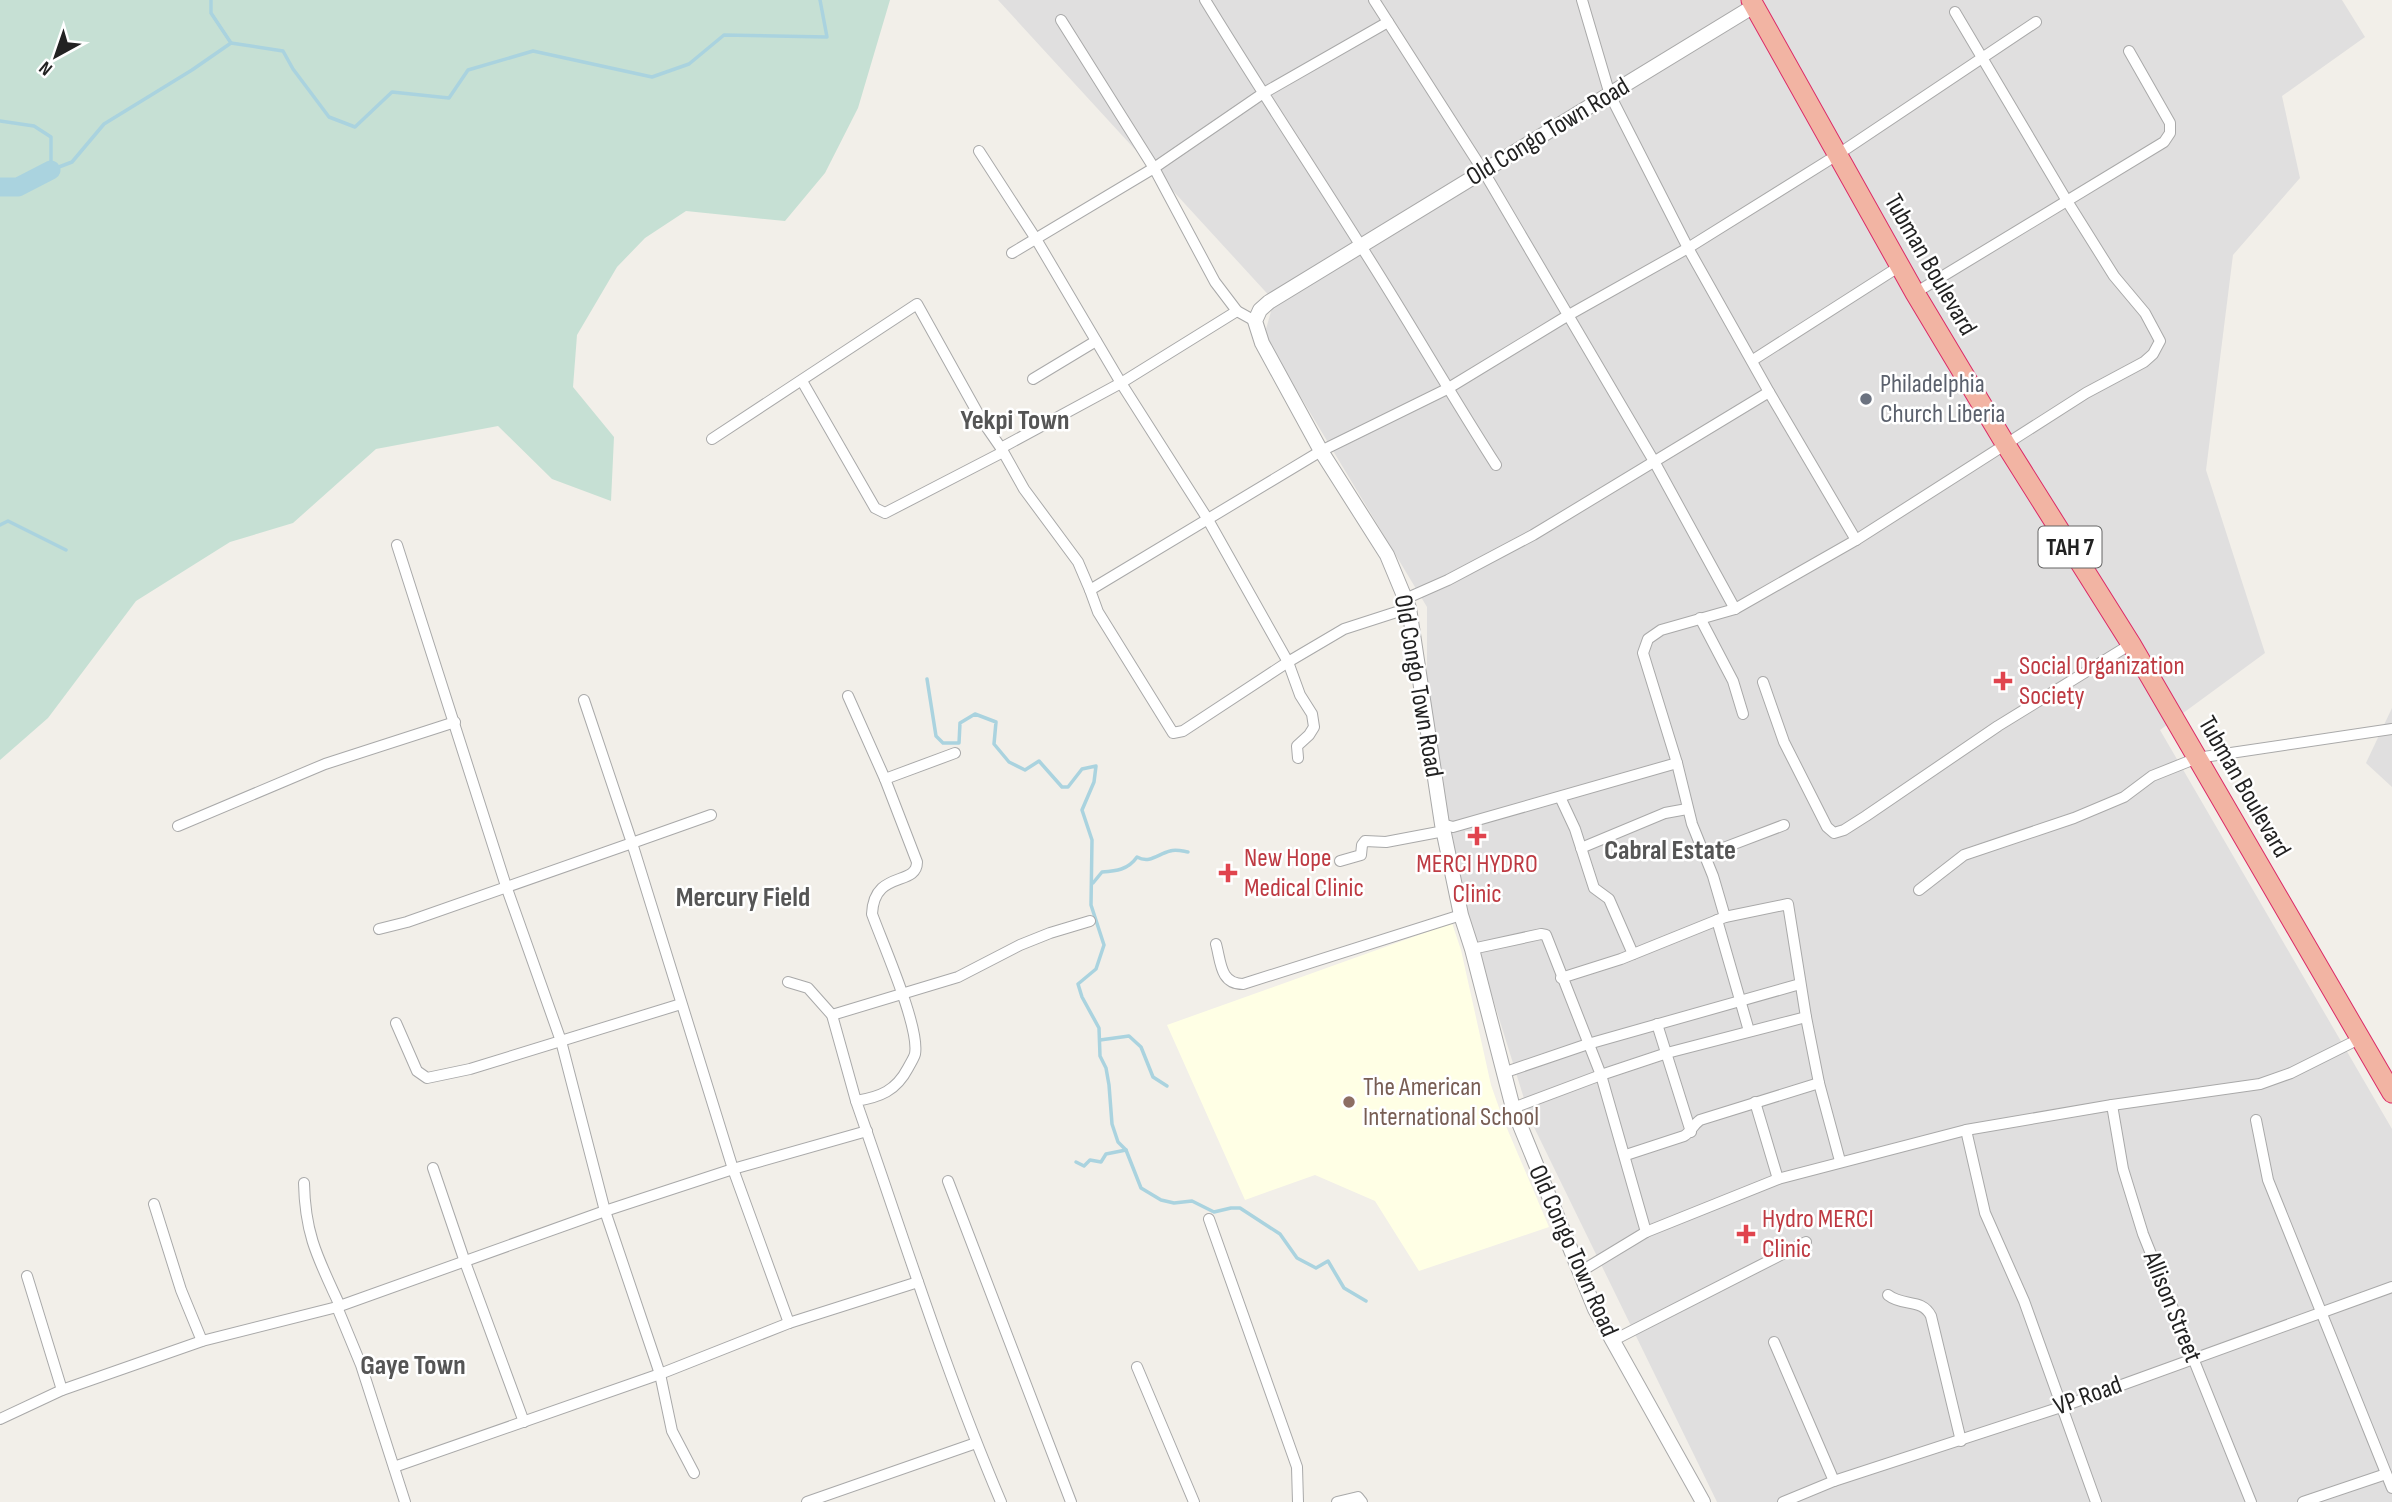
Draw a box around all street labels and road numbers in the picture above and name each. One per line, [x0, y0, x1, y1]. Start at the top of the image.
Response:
street label: Old Congo Town Road [1461, 71, 1635, 193]
street label: Tubman Boulevard [1877, 189, 1983, 341]
road number: TAH 7 [2038, 526, 2102, 568]
street label: Old Congo Town Road [1387, 592, 1449, 780]
street label: Tubman Boulevard [2191, 711, 2297, 863]
street label: Old Congo Town Road [1521, 1160, 1625, 1342]
street label: Allison Street [2135, 1246, 2208, 1367]
street label: VP Road [2050, 1369, 2126, 1423]

